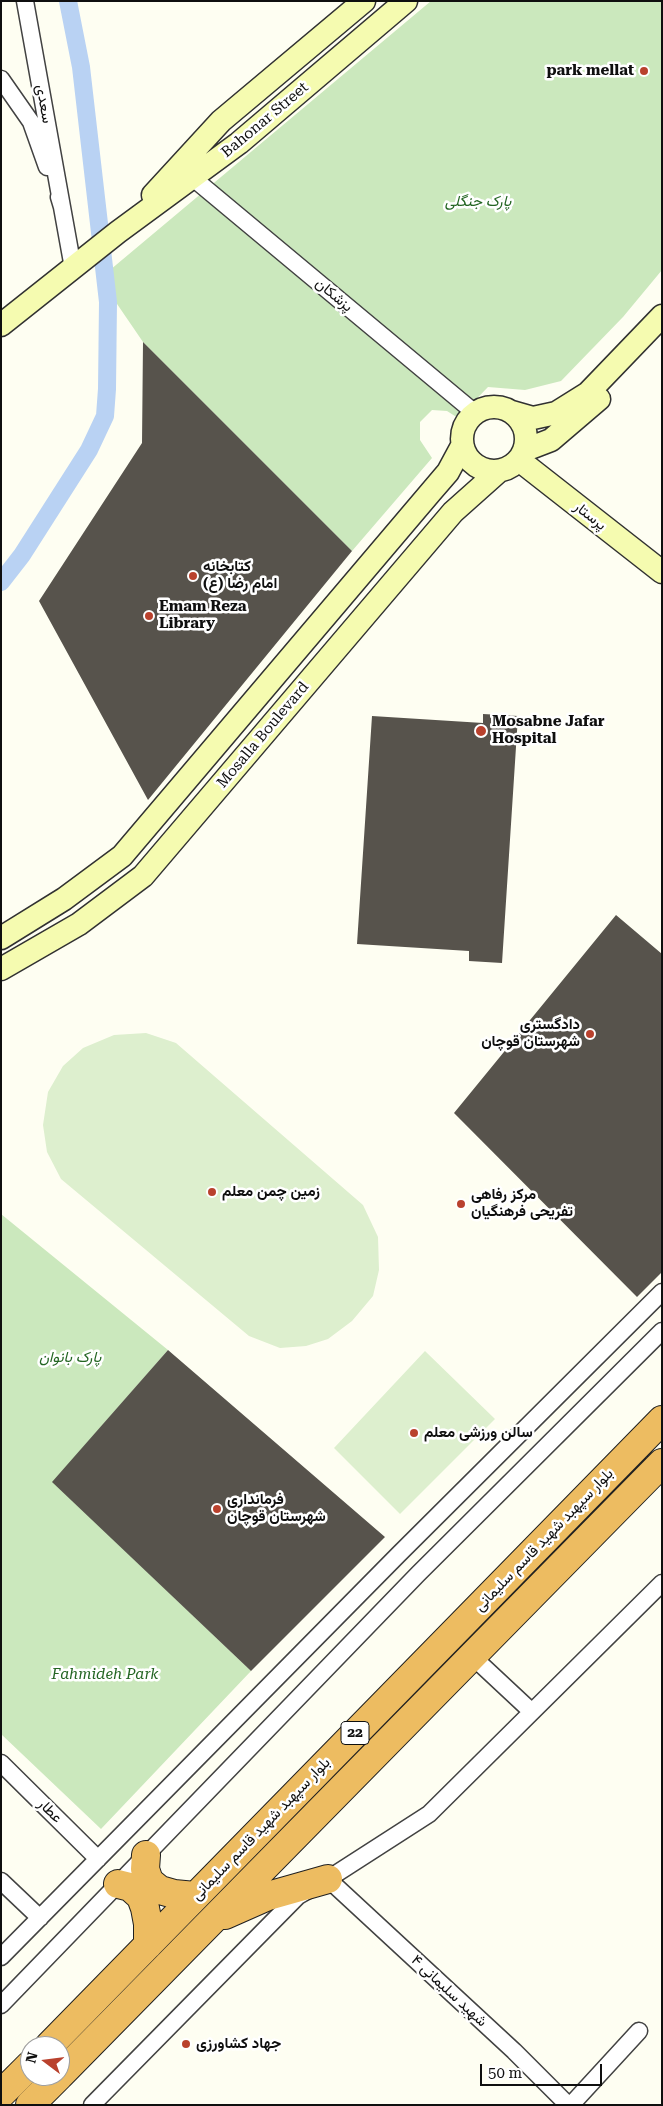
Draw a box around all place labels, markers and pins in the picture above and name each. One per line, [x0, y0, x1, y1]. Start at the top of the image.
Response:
place label: park mellat [546, 62, 634, 80]
marker: park mellat [638, 65, 650, 77]
place label: کتابخانه امام رضا (ع) [203, 558, 277, 593]
marker: کتابخانه امام رضا (ع) [187, 570, 199, 582]
place label: Emam Reza Library [159, 598, 246, 633]
marker: Emam Reza Library [143, 610, 155, 622]
place label: Mosabne Jafar Hospital [492, 713, 605, 748]
marker: Mosabne Jafar Hospital [474, 724, 488, 738]
place label: دادگستری شهرستان قوچان [481, 1016, 580, 1051]
marker: دادگستری شهرستان قوچان [584, 1028, 596, 1040]
place label: زمین چمن معلم [222, 1183, 320, 1201]
marker: زمین چمن معلم [206, 1186, 218, 1198]
place label: مرکز رفاهی تفریحی فرهنگیان [471, 1186, 573, 1221]
marker: مرکز رفاهی تفریحی فرهنگیان [455, 1198, 467, 1210]
place label: سالن ورزشی معلم [424, 1424, 533, 1442]
marker: سالن ورزشی معلم [408, 1427, 420, 1439]
place label: فرمانداری شهرستان قوچان [227, 1491, 326, 1526]
marker: فرمانداری شهرستان قوچان [211, 1503, 223, 1515]
place label: جهاد کشاورزی [196, 2035, 281, 2053]
marker: جهاد کشاورزی [180, 2038, 192, 2050]

